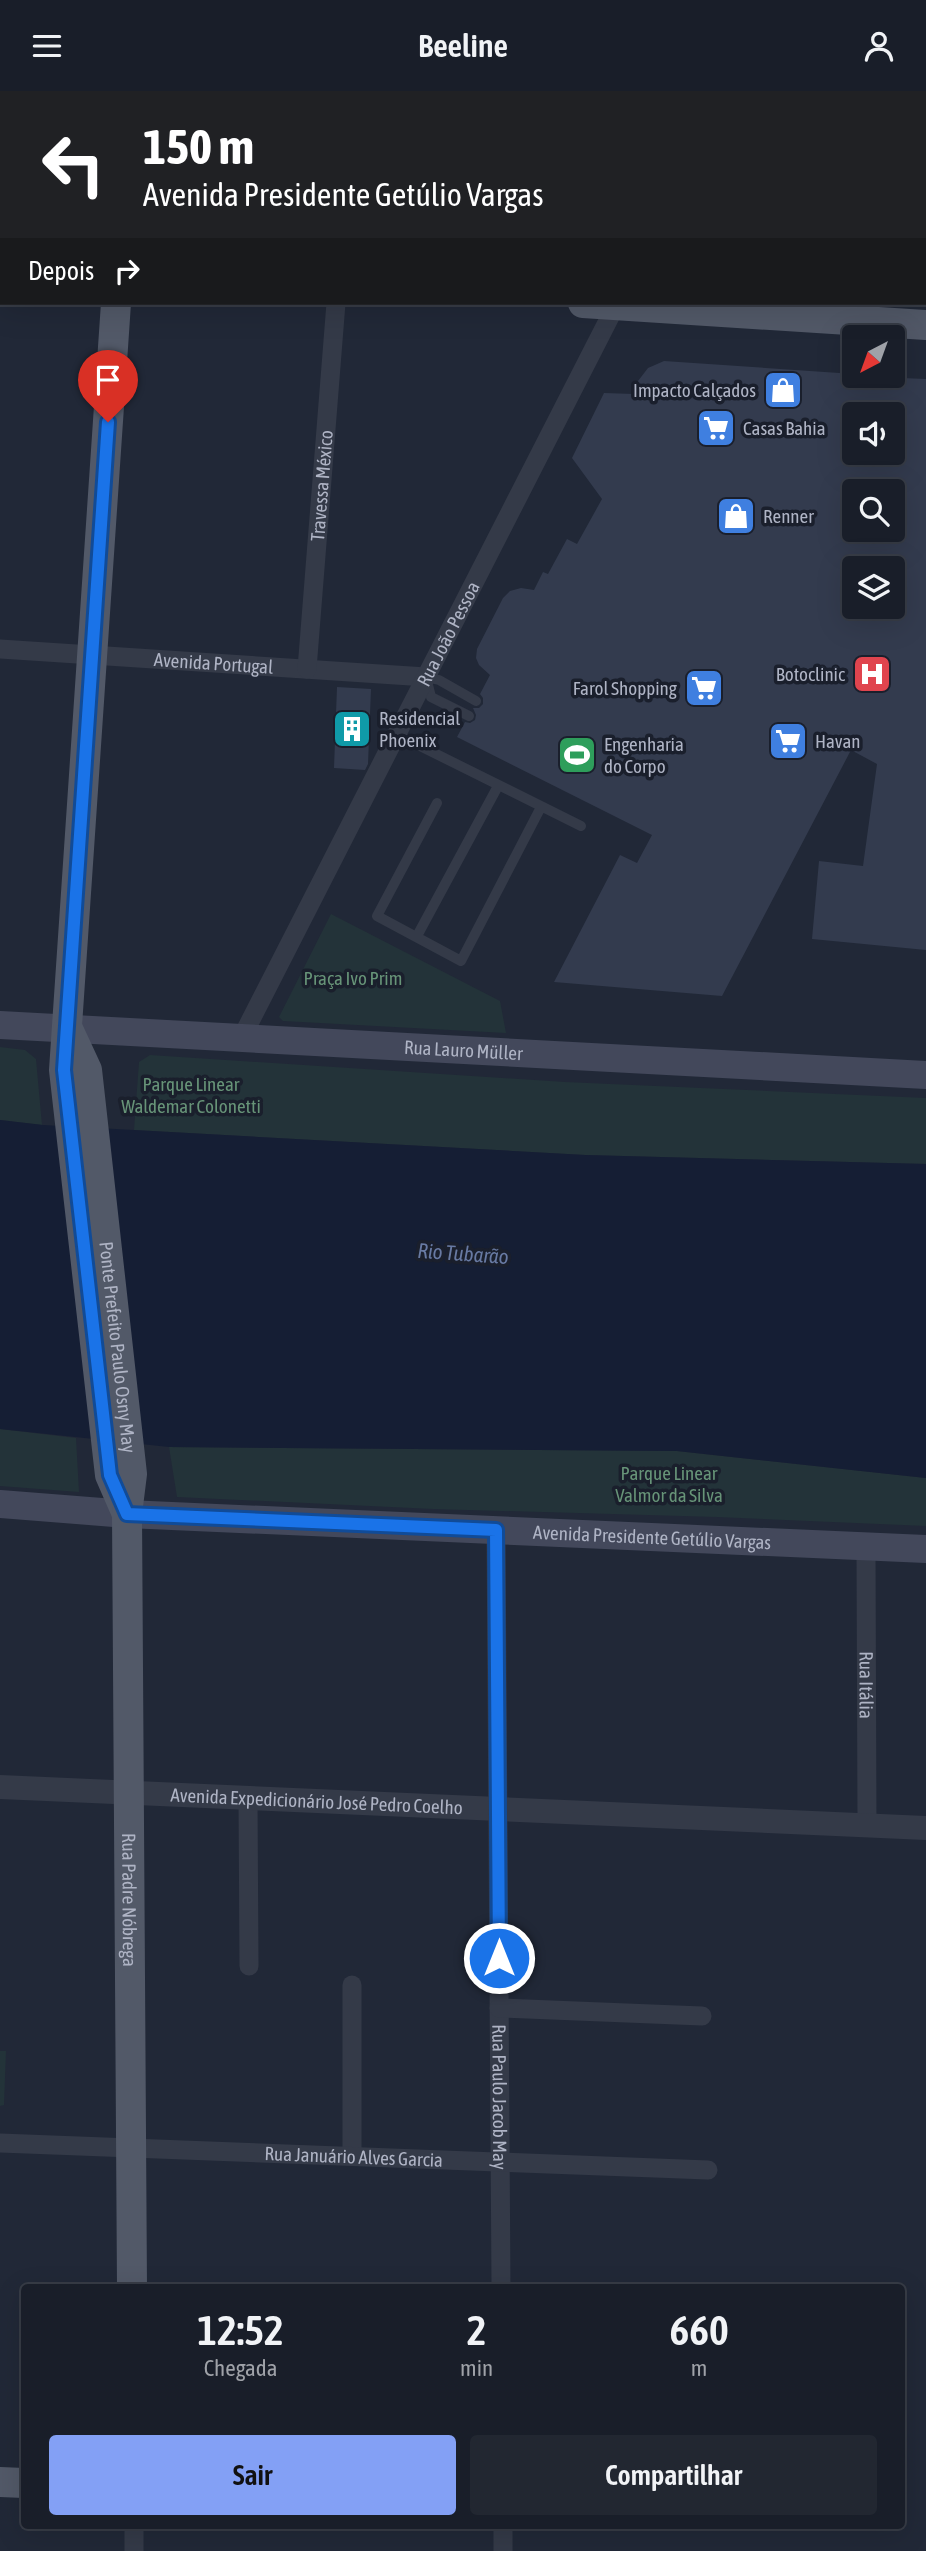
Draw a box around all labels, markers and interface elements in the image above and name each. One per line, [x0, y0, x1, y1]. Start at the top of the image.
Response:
icon: menu [28, 27, 66, 65]
text: Beeline [418, 27, 508, 64]
icon: person [860, 27, 898, 65]
text: 150 m [143, 118, 254, 174]
icon: left [28, 119, 119, 210]
text: Avenida Presidente Getúlio Vargas [143, 176, 544, 213]
icon: right [108, 252, 146, 290]
text: Depois [28, 256, 94, 286]
north arrow [842, 325, 905, 389]
map controls [842, 325, 905, 619]
pin [78, 350, 138, 422]
icon: arrive [89, 361, 127, 399]
shop icon: Impacto Calçados [762, 369, 804, 411]
place label: Impacto Calçados [633, 379, 756, 401]
button: sound [842, 402, 905, 465]
supermarket icon: Casas Bahia [695, 407, 737, 449]
place label: Casas Bahia [743, 417, 826, 439]
street label: Travessa México [306, 429, 337, 542]
button: search [842, 479, 905, 542]
shop icon: Renner [715, 495, 757, 537]
place label: Renner [763, 505, 814, 527]
button: layers [842, 556, 905, 619]
street label: Rua João Pessoa [412, 578, 484, 690]
street label: Avenida Portugal [153, 648, 274, 678]
hospital icon: Botoclinic [851, 653, 893, 695]
place label: Botoclinic [776, 663, 846, 685]
supermarket icon: Farol Shopping [683, 667, 725, 709]
place label: Farol Shopping [573, 677, 678, 699]
place label: Residencial Phoenix [379, 707, 460, 751]
building icon: Residencial Phoenix [331, 708, 373, 750]
supermarket icon: Havan [767, 720, 809, 762]
place label: Havan [815, 730, 861, 752]
place label: Engenharia do Corpo [604, 733, 684, 777]
sports icon: Engenharia do Corpo [556, 734, 598, 776]
park label: Praça Ivo Prim [304, 967, 402, 989]
street label: Rua Lauro Müller [403, 1036, 524, 1064]
park label: Parque Linear Waldemar Colonetti [121, 1073, 261, 1117]
water label: Rio Tubarão [417, 1238, 510, 1268]
street label: Ponte Prefeito Paulo Osny May [95, 1240, 141, 1454]
park label: Parque Linear Valmor da Silva [615, 1462, 723, 1506]
street label: Avenida Presidente Getúlio Vargas [533, 1521, 772, 1553]
street label: Rua Itália [855, 1651, 878, 1719]
street label: Avenida Expedicionário José Pedro Coelho [170, 1784, 463, 1818]
street label: Rua Padre Nóbrega [118, 1833, 141, 1967]
position arrow [462, 1921, 536, 1995]
street label: Rua Paulo Jacob May [488, 2024, 511, 2170]
street label: Rua Januário Alves Garcia [264, 2142, 443, 2171]
text: 12:52 [197, 2306, 284, 2354]
text: 2 [467, 2306, 486, 2354]
text: 660 [669, 2306, 729, 2354]
text: Chegada [204, 2355, 277, 2381]
text: min [460, 2355, 493, 2381]
text: m [691, 2355, 707, 2381]
button: Sair [49, 2435, 456, 2515]
button: Compartilhar [470, 2435, 877, 2515]

